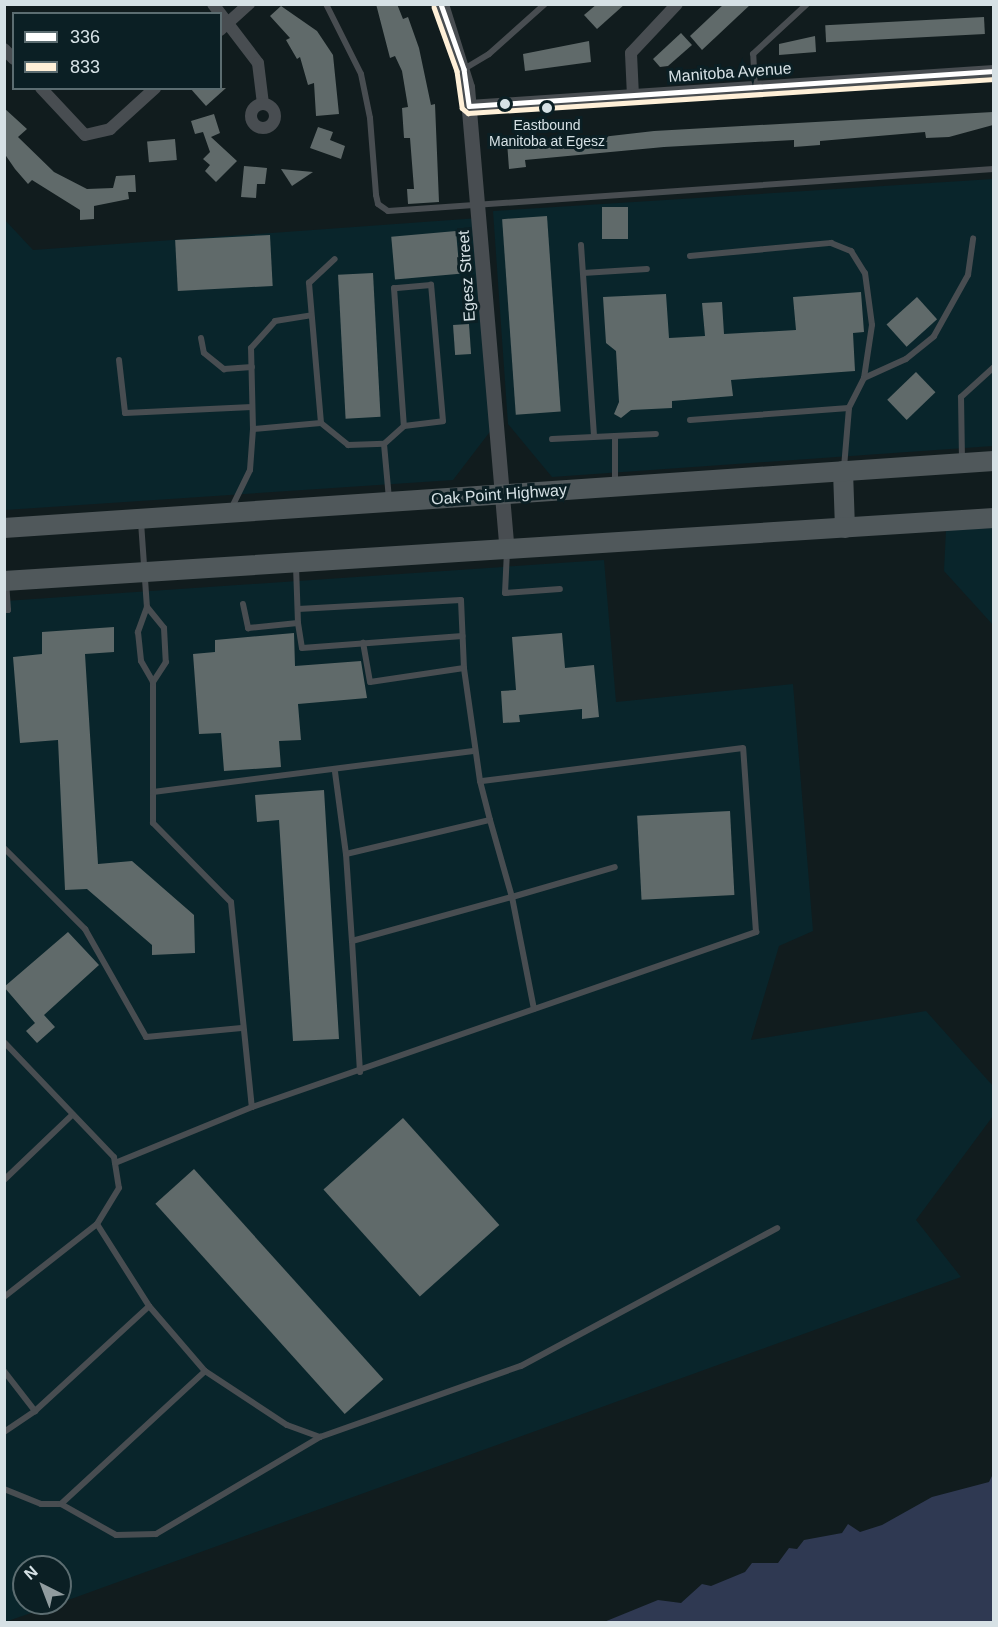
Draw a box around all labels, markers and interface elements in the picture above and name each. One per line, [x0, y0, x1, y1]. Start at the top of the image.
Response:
legend [12, 12, 222, 90]
text: 336 [70, 27, 100, 47]
text: 833 [70, 57, 100, 77]
street label: Manitoba Avenue [667, 59, 793, 87]
unlabelled marker [499, 98, 511, 110]
marker: Eastbound Manitoba at Egesz [541, 102, 553, 114]
place label: Eastbound Manitoba at Egesz [489, 117, 605, 150]
street label: Egesz Street [454, 230, 480, 322]
street label: Oak Point Highway [430, 481, 568, 509]
north arrow [12, 1555, 72, 1615]
text: N [21, 1563, 41, 1583]

